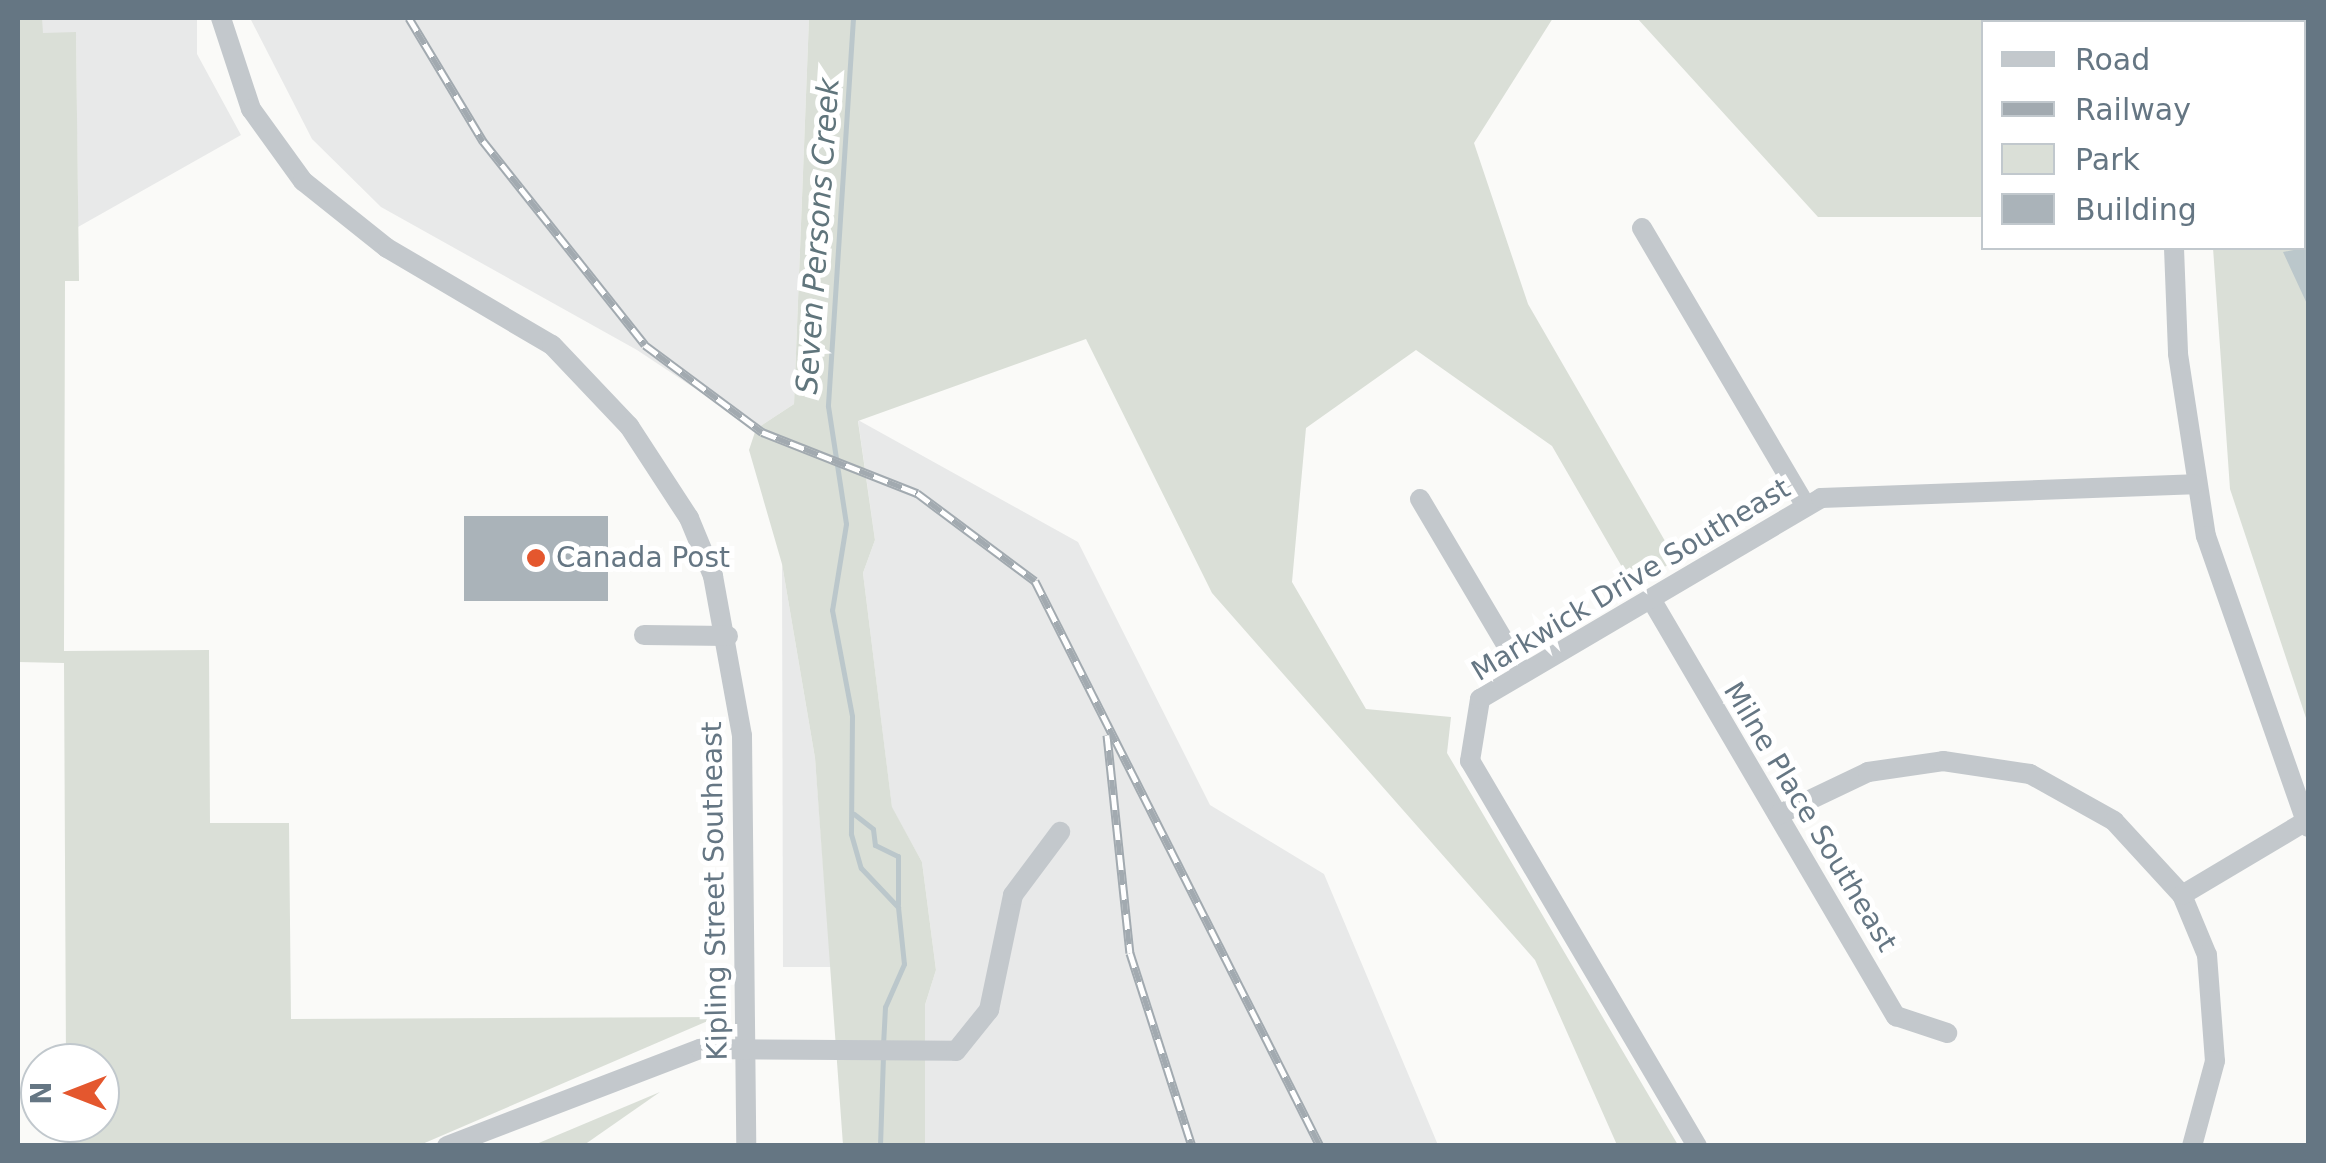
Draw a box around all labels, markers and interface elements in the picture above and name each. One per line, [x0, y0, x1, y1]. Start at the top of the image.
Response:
legend [1981, 20, 2306, 250]
text: Road [2075, 42, 2150, 77]
water label: Seven Persons Creek [789, 77, 847, 395]
text: Railway [2075, 92, 2191, 127]
text: Park [2075, 142, 2140, 177]
text: Building [2075, 192, 2197, 227]
street label: Markwick Drive Southeast [1466, 472, 1796, 688]
place label: Canada Post [556, 541, 730, 575]
marker: Canada Post [525, 547, 547, 569]
street label: Milne Place Southeast [1716, 676, 1904, 958]
street label: Kipling Street Southeast [695, 721, 735, 1061]
north arrow [20, 1043, 120, 1143]
text: N [25, 1081, 58, 1105]

